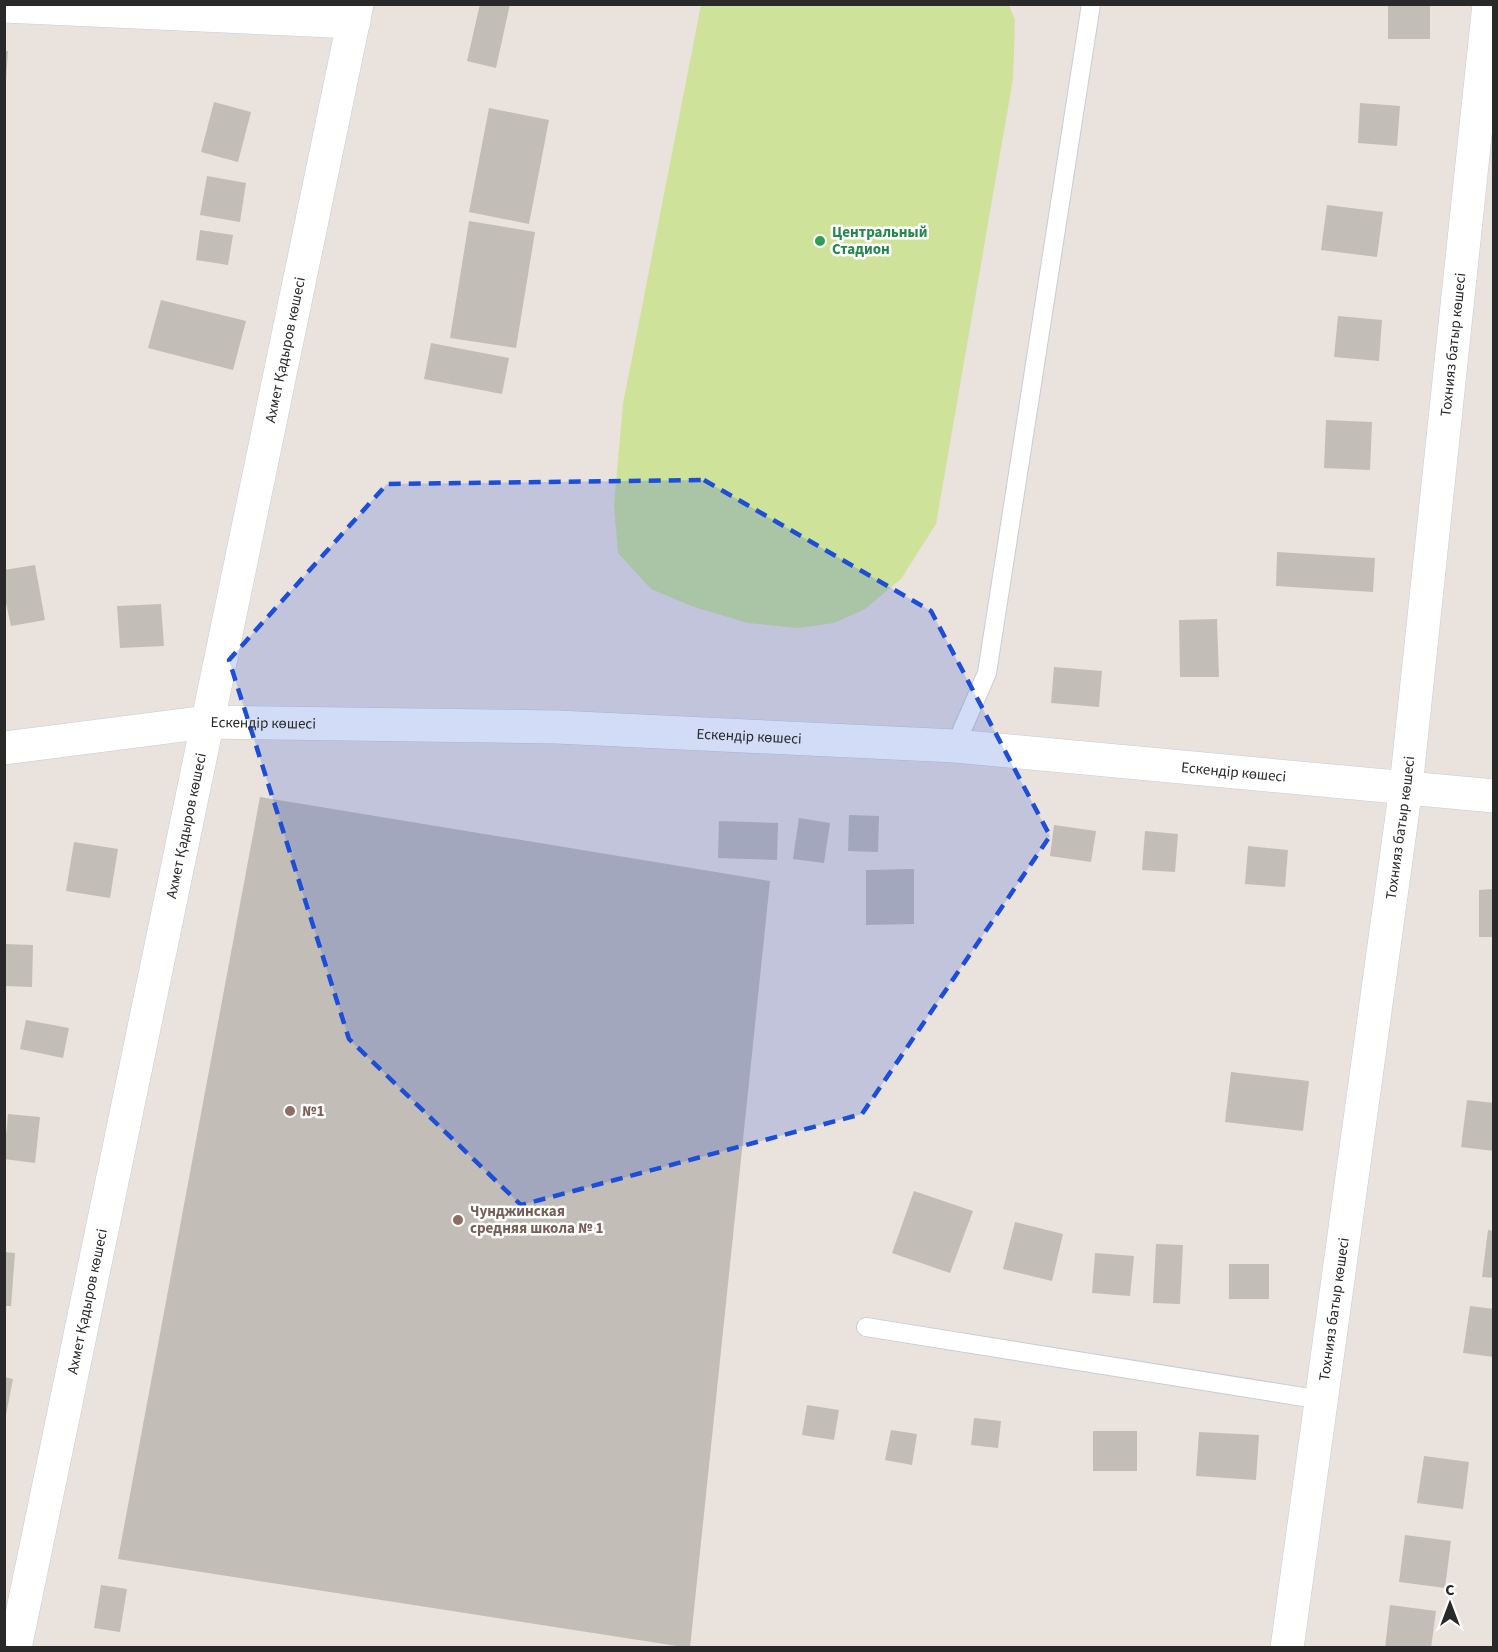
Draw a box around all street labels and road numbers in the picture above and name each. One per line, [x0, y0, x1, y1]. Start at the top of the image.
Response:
street label: Тохнияз батыр көшесі [1435, 272, 1471, 418]
street label: Ахмет Қадыров көшесі [260, 275, 310, 425]
street label: Ескендір көшесі [211, 712, 316, 734]
street label: Ескендір көшесі [696, 723, 802, 749]
street label: Ахмет Қадыров көшесі [161, 751, 211, 900]
street label: Тохнияз батыр көшесі [1380, 755, 1420, 901]
street label: Ескендір көшесі [1180, 757, 1287, 787]
street label: Ахмет Қадыров көшесі [62, 1227, 112, 1376]
street label: Тохнияз батыр көшесі [1314, 1236, 1354, 1382]

